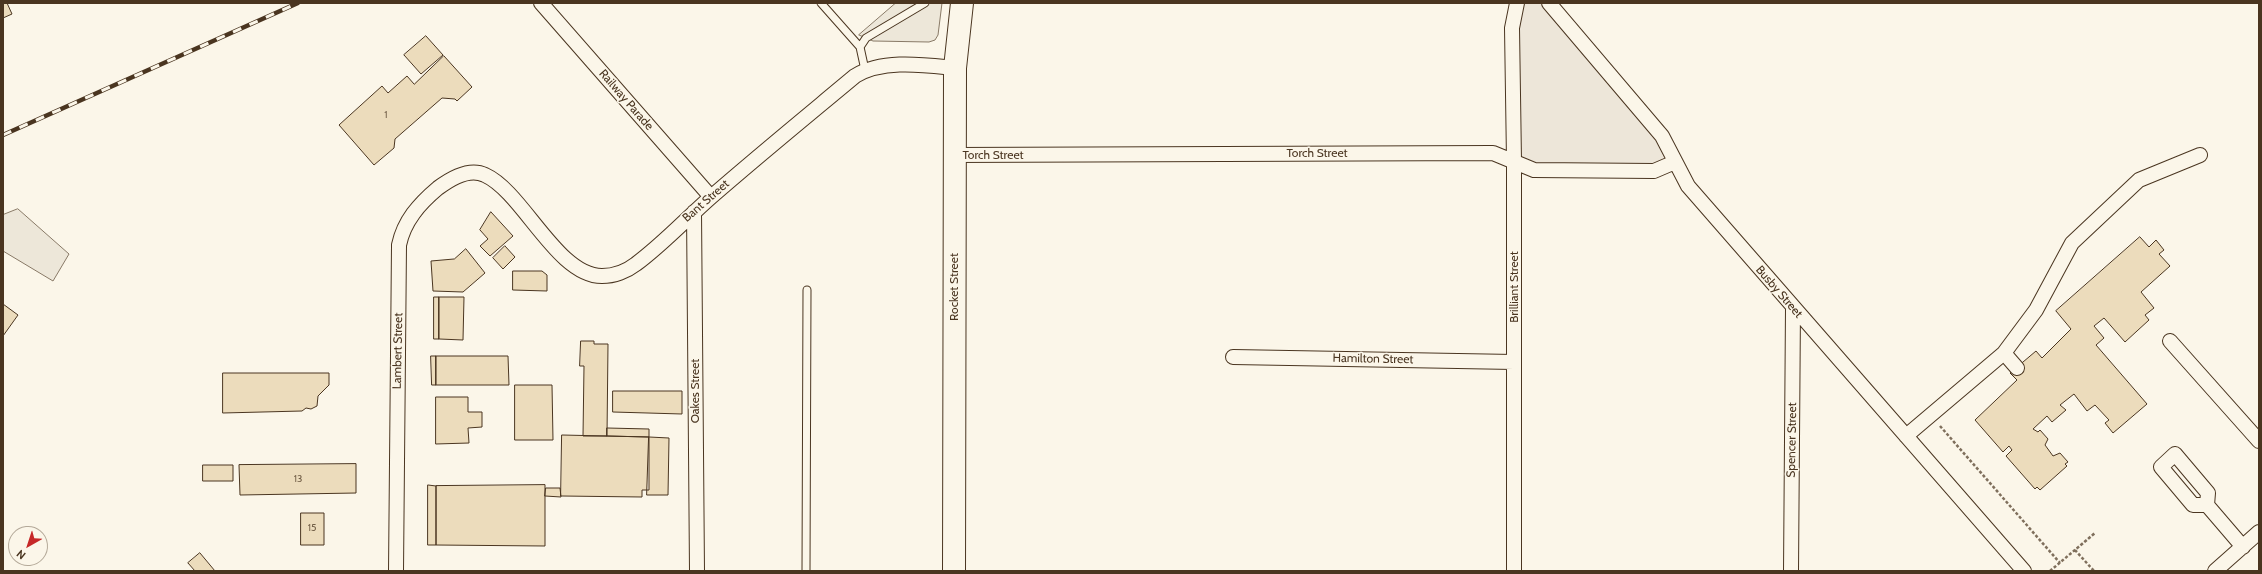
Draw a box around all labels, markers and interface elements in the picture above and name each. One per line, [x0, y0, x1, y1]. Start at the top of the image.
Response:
street label: Railway Parade [596, 67, 656, 133]
house number: 1 [384, 109, 388, 121]
street label: Torch Street [1286, 146, 1348, 160]
street label: Torch Street [962, 148, 1024, 162]
street label: Bant Street [680, 177, 732, 225]
street label: Brilliant Street [1507, 251, 1521, 323]
street label: Rocket Street [947, 253, 961, 321]
street label: Busby Street [1752, 263, 1806, 321]
street label: Lambert Street [390, 313, 406, 389]
street label: Hamilton Street [1332, 351, 1414, 367]
street label: Oakes Street [688, 359, 702, 423]
street label: Spencer Street [1784, 402, 1800, 478]
house number: 13 [294, 473, 302, 485]
house number: 15 [308, 522, 316, 534]
north arrow [8, 526, 48, 566]
text: N [14, 547, 29, 562]

